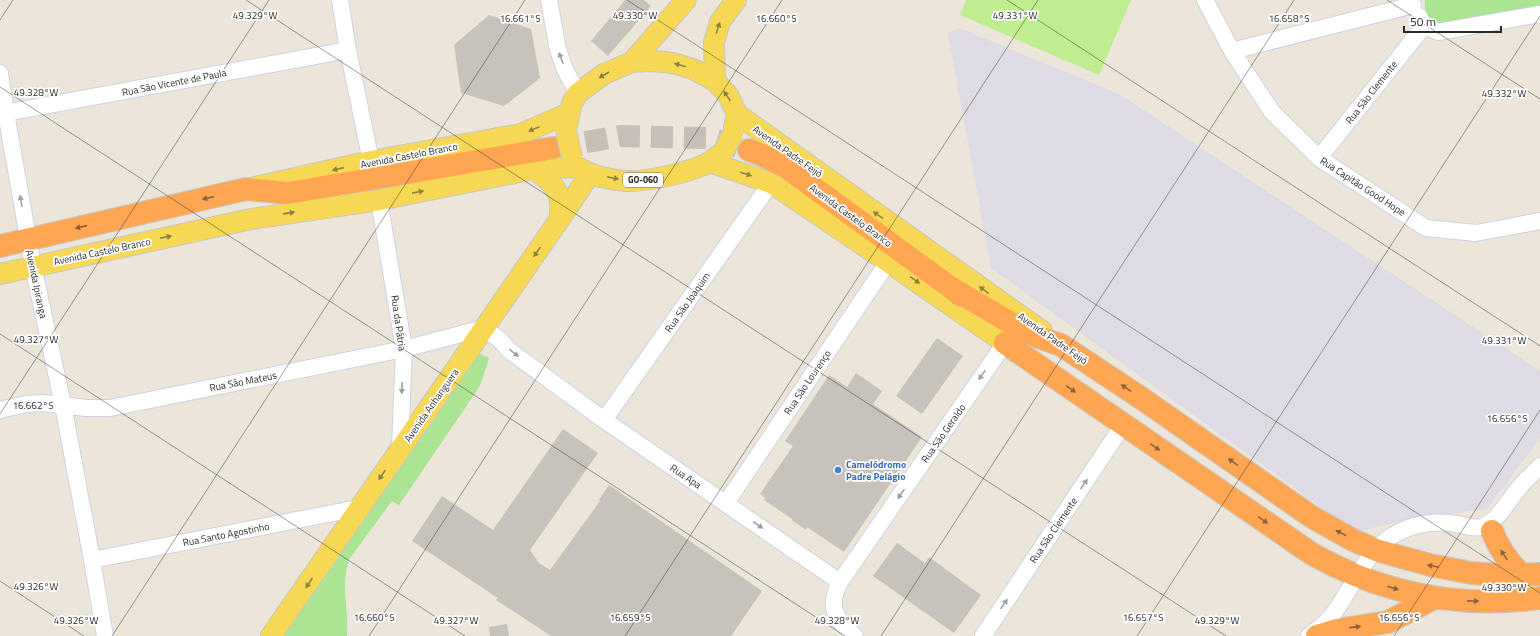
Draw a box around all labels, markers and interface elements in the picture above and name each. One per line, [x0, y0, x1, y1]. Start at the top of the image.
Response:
text: 49.329°W [233, 8, 277, 23]
text: 49.330°W [613, 8, 657, 23]
text: 49.331°W [993, 8, 1037, 23]
scale bar [1404, 8, 1501, 34]
text: 16.661°S [499, 11, 541, 26]
text: 16.660°S [755, 11, 797, 26]
text: 16.658°S [1268, 11, 1310, 26]
text: 50 m [1410, 12, 1436, 31]
one-way arrow [716, 22, 722, 34]
one-way arrow [557, 51, 563, 63]
street label: Rua São Clemente [1342, 57, 1401, 127]
one-way arrow [673, 62, 685, 68]
street label: Rua São Vicente de Paula [121, 65, 228, 100]
one-way arrow [598, 72, 610, 79]
text: 49.328°W [14, 85, 58, 100]
text: 49.332°W [1482, 86, 1526, 101]
one-way arrow [724, 90, 731, 102]
street label: Avenida Padre Feijó [750, 122, 826, 181]
one-way arrow [528, 126, 539, 132]
street label: Avenida Castelo Branco [359, 139, 459, 172]
street label: Rua Capitão Good Hope [1317, 153, 1408, 220]
one-way arrow [332, 166, 344, 172]
one-way arrow [741, 171, 753, 177]
road number: GO-060 [623, 173, 663, 187]
one-way arrow [607, 176, 620, 182]
street label: Avenida Castelo Branco [806, 180, 895, 250]
one-way arrow [412, 189, 424, 195]
one-way arrow [18, 195, 24, 207]
one-way arrow [202, 195, 214, 201]
one-way arrow [283, 210, 295, 216]
one-way arrow [873, 211, 883, 219]
one-way arrow [75, 224, 87, 230]
street label: Avenida Castelo Branco [52, 234, 152, 269]
one-way arrow [160, 234, 173, 240]
one-way arrow [533, 247, 541, 257]
street label: Avenida Ipiranga [22, 249, 51, 320]
street label: Rua São Joaquim [661, 269, 714, 336]
one-way arrow [910, 276, 920, 284]
one-way arrow [979, 286, 989, 294]
street label: Rua da Pátria [387, 294, 410, 352]
street label: Avenida Padre Feijó [1015, 309, 1091, 368]
text: 49.327°W [14, 332, 58, 347]
text: 49.331°W [1482, 333, 1526, 348]
street label: Rua São Lourenço [780, 347, 835, 418]
one-way arrow [509, 349, 519, 357]
street label: Avenida Anhanguera [400, 365, 462, 445]
street label: Rua São Mateus [208, 368, 278, 395]
one-way arrow [978, 370, 986, 380]
one-way arrow [399, 382, 406, 394]
one-way arrow [1121, 384, 1131, 392]
one-way arrow [1066, 385, 1076, 393]
text: 16.662°S [12, 398, 54, 413]
street label: Rua São Geraldo [917, 401, 969, 466]
text: 16.656°S [1486, 411, 1528, 426]
one-way arrow [1150, 443, 1161, 451]
place label: Camelódromo Padre Pelágio [846, 457, 906, 484]
one-way arrow [1228, 458, 1238, 466]
street label: Rua Apa [667, 460, 704, 492]
marker: Camelódromo Padre Pelágio [833, 465, 843, 475]
one-way arrow [378, 470, 386, 480]
one-way arrow [1080, 478, 1088, 489]
one-way arrow [897, 488, 905, 499]
street label: Rua São Clemente [1026, 494, 1081, 566]
one-way arrow [1258, 516, 1268, 524]
street label: Rua Santo Agostinho [181, 519, 271, 550]
one-way arrow [752, 521, 763, 529]
one-way arrow [1335, 530, 1347, 537]
one-way arrow [1500, 550, 1508, 560]
one-way arrow [1427, 562, 1439, 568]
one-way arrow [305, 578, 313, 588]
text: 49.326°W [14, 579, 58, 594]
text: 49.330°W [1482, 580, 1526, 595]
one-way arrow [1388, 585, 1400, 591]
one-way arrow [1001, 598, 1008, 609]
one-way arrow [1467, 598, 1479, 605]
text: 16.660°S [353, 610, 395, 625]
text: 16.659°S [609, 610, 651, 625]
text: 16.657°S [1122, 610, 1164, 625]
text: 16.656°S [1378, 610, 1420, 625]
text: 49.326°W [54, 613, 98, 628]
text: 49.327°W [434, 613, 478, 628]
text: 49.328°W [815, 613, 859, 628]
text: 49.329°W [1195, 613, 1239, 628]
one-way arrow [1349, 624, 1361, 630]

